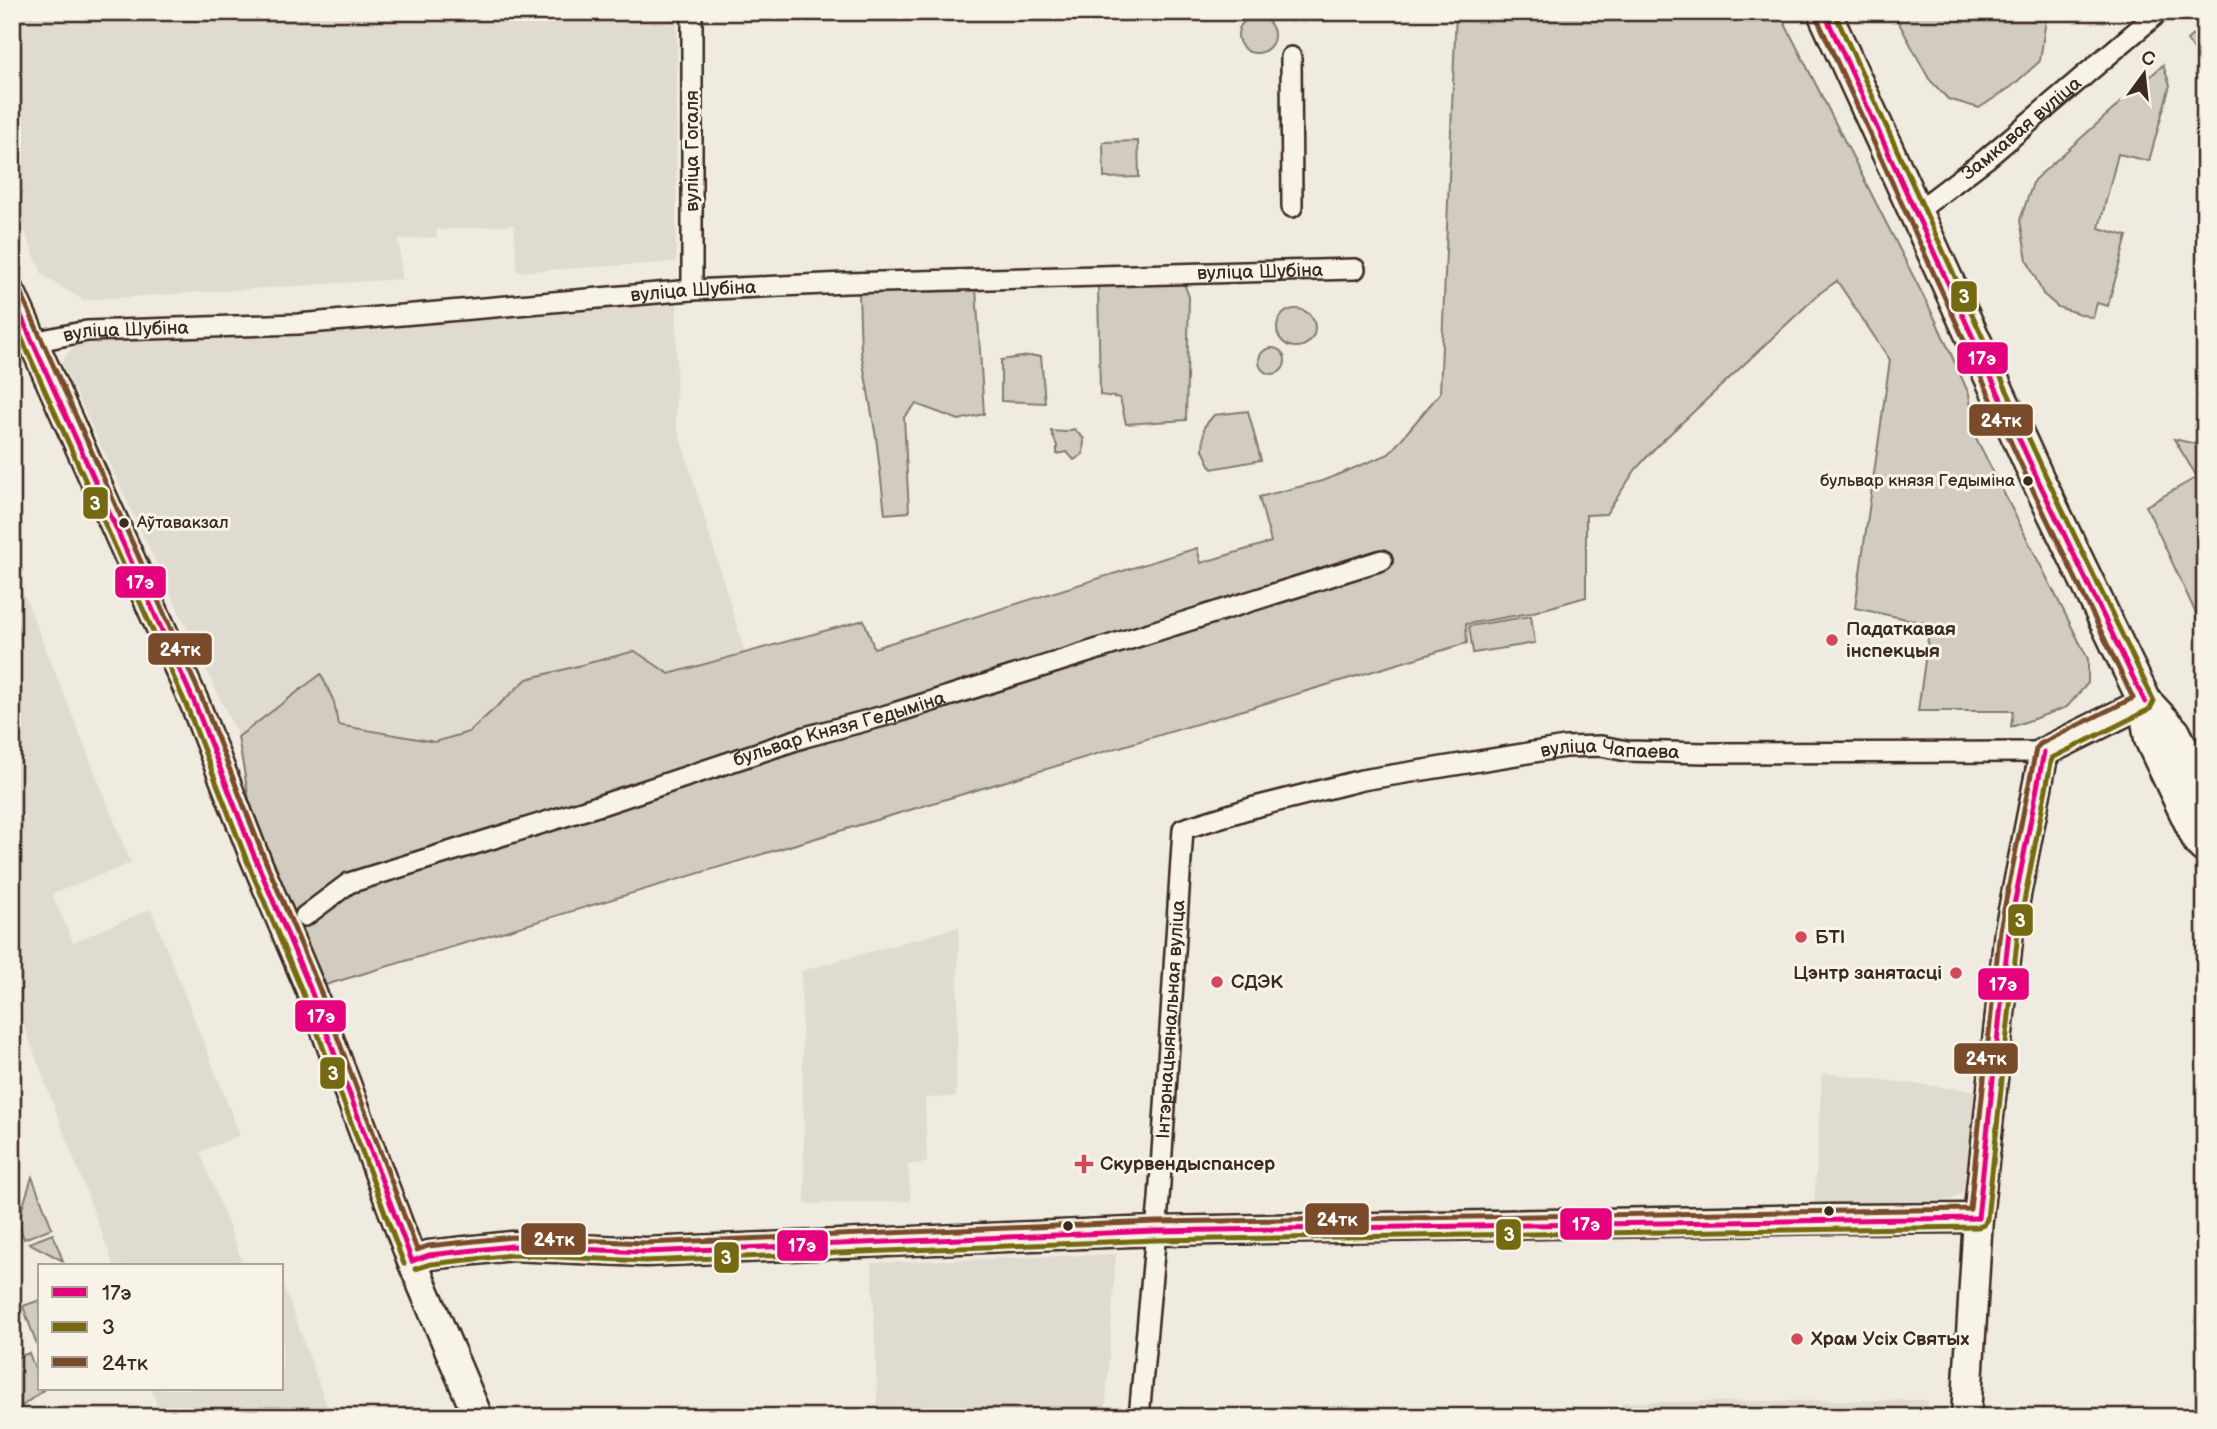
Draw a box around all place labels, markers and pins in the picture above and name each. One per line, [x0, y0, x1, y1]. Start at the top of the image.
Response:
place label: бульвар князя Гедыміна [1820, 471, 2015, 491]
marker: бульвар князя Гедыміна [2021, 474, 2035, 488]
place label: Аўтавакзал [136, 513, 229, 533]
marker: Аўтавакзал [117, 516, 131, 530]
place label: Падаткавая інспекцыя [1846, 618, 1956, 663]
marker: Падаткавая інспекцыя [1824, 632, 1840, 648]
place label: БТІ [1815, 926, 1845, 949]
marker: БТІ [1793, 929, 1809, 945]
place label: Цэнтр занятасці [1793, 962, 1942, 985]
marker: Цэнтр занятасці [1948, 965, 1964, 981]
place label: СДЭК [1231, 971, 1283, 994]
marker: СДЭК [1209, 974, 1225, 990]
place label: Скурвендыспансер [1100, 1153, 1276, 1176]
marker: Скурвендыспансер [1074, 1154, 1094, 1174]
unlabelled marker [1822, 1204, 1836, 1218]
unlabelled marker [1061, 1219, 1075, 1233]
place label: Храм Усіх Святых [1810, 1328, 1969, 1351]
marker: Храм Усіх Святых [1789, 1331, 1805, 1347]

